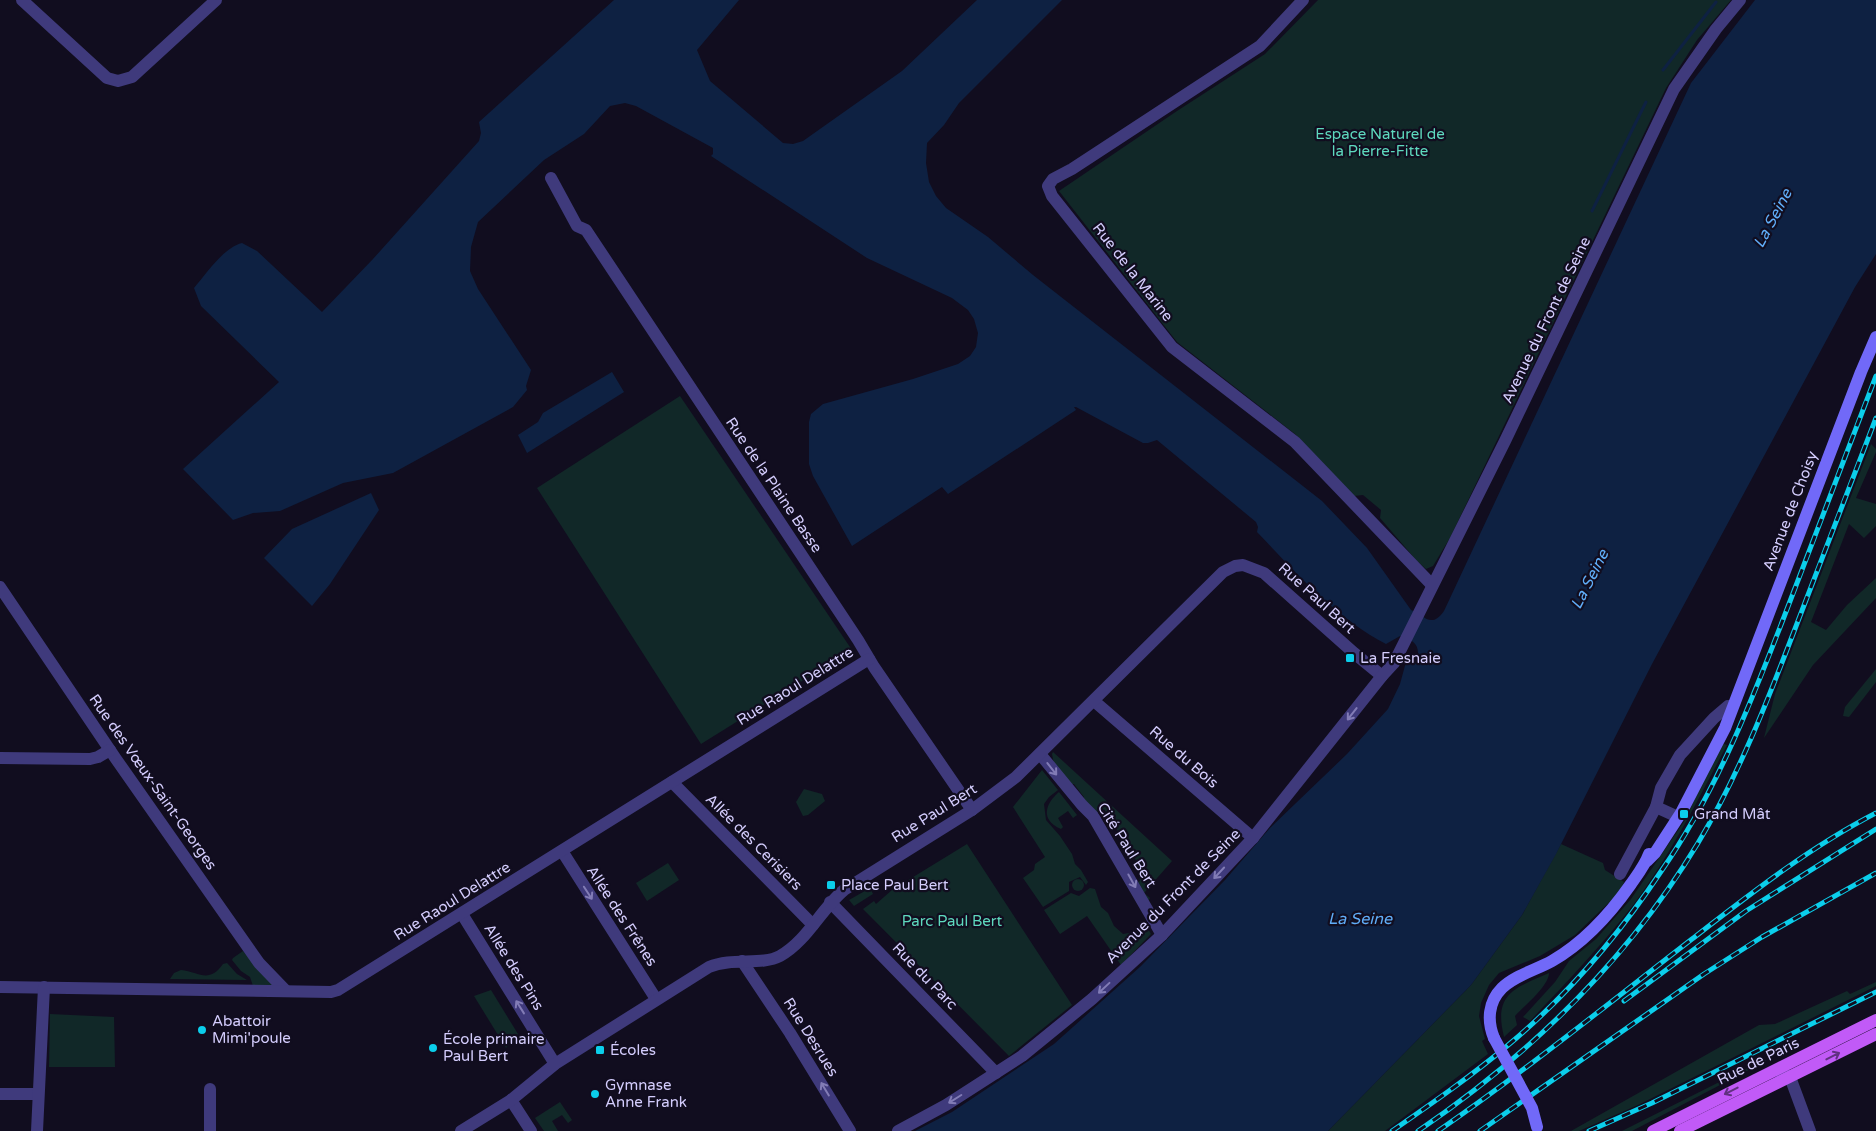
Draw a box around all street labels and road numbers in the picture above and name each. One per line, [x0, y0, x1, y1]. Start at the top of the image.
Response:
street label: Rue de la Marine [1089, 219, 1177, 325]
street label: Avenue du Front de Seine [1498, 234, 1594, 406]
street label: Rue de la Plaine Basse [722, 414, 826, 556]
street label: Avenue de Choisy [1759, 448, 1821, 574]
street label: Rue Paul Bert [1275, 559, 1359, 637]
street label: Rue Raoul Delattre [733, 643, 857, 729]
street label: Rue des Vœux-Saint-Georges [85, 691, 221, 873]
street label: Rue du Bois [1146, 722, 1222, 792]
street label: Rue Paul Bert [888, 779, 980, 846]
street label: Allée des Cerisiers [702, 790, 806, 894]
street label: Cité Paul Bert [1094, 799, 1161, 891]
street label: Avenue du Front de Seine [1102, 825, 1244, 967]
street label: Rue Raoul Delattre [390, 858, 514, 944]
street label: Allée des Frênes [583, 862, 661, 970]
street label: Allée des Pins [480, 920, 548, 1014]
street label: Rue du Parc [889, 939, 961, 1013]
street label: Rue Desrues [780, 994, 842, 1080]
street label: Rue de Paris [1714, 1033, 1802, 1089]

